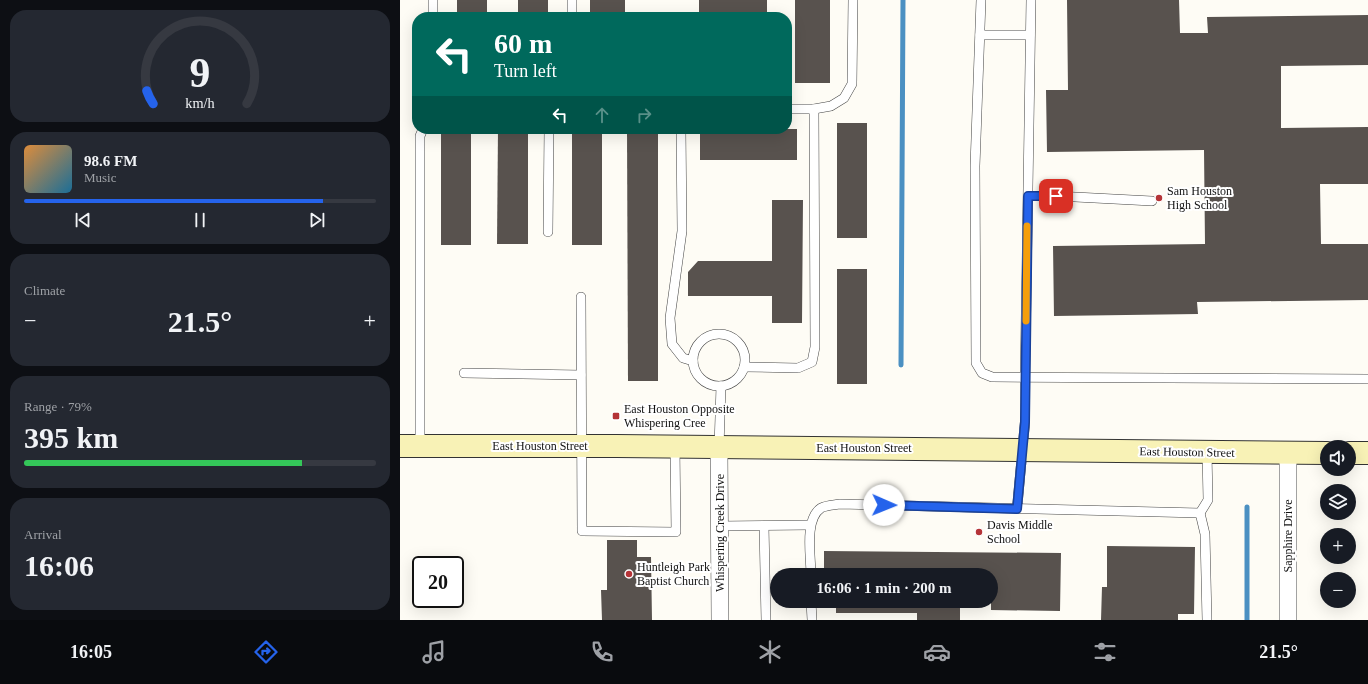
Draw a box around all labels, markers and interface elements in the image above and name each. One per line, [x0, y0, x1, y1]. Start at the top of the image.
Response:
icon: left [428, 28, 480, 80]
text: 60 m [494, 28, 552, 59]
text: 9 [190, 50, 210, 96]
text: Turn left [494, 61, 557, 81]
text: km/h [185, 95, 215, 111]
icon: left [549, 104, 571, 126]
icon: ahead [591, 104, 613, 126]
icon: right [633, 104, 655, 126]
text: 98.6 FM [84, 153, 137, 169]
text: Music [84, 170, 117, 185]
pin [1039, 179, 1073, 213]
place label: Sam Houston High School [1167, 184, 1232, 212]
icon: arrive [1045, 185, 1067, 207]
marker: Sam Houston High School [1154, 193, 1164, 203]
icon: previous [72, 209, 94, 231]
icon: pause [189, 209, 211, 231]
icon: next [306, 209, 328, 231]
text: Climate [24, 283, 65, 298]
text: 21.5° [168, 305, 232, 338]
text: − [24, 308, 36, 333]
text: + [364, 308, 376, 333]
text: Range · 79% [24, 399, 92, 414]
place label: East Houston Opposite Whispering Cree [624, 402, 735, 430]
marker: East Houston Opposite Whispering Cree [611, 411, 621, 421]
text: 395 km [24, 421, 118, 454]
street label: East Houston Street [492, 439, 588, 453]
map controls [1320, 440, 1356, 608]
button: sound [1320, 440, 1356, 476]
street label: East Houston Street [816, 441, 912, 455]
street label: East Houston Street [1139, 444, 1235, 460]
street label: Whispering Creek Drive [713, 474, 727, 592]
position arrow [863, 484, 905, 526]
button: layers [1320, 484, 1356, 520]
street label: Sapphire Drive [1281, 500, 1295, 572]
place label: Davis Middle School [987, 518, 1053, 546]
text: Arrival [24, 527, 62, 542]
marker: Davis Middle School [974, 527, 984, 537]
button: + [1320, 528, 1356, 564]
text: 16:06 [24, 549, 94, 582]
speed limit sign: 20 [412, 556, 464, 608]
place label: Huntleigh Park Baptist Church [637, 560, 710, 588]
marker: Huntleigh Park Baptist Church [624, 569, 634, 579]
button: − [1320, 572, 1356, 608]
text: 16:06 · 1 min · 200 m [817, 580, 952, 596]
icon: directions [252, 638, 280, 666]
icon: music [420, 638, 448, 666]
icon: phone [588, 638, 616, 666]
icon: climate [756, 638, 784, 666]
icon: car [923, 638, 951, 666]
icon: filters [1091, 638, 1119, 666]
text: 16:05 [70, 642, 112, 662]
text: 21.5° [1259, 642, 1298, 662]

